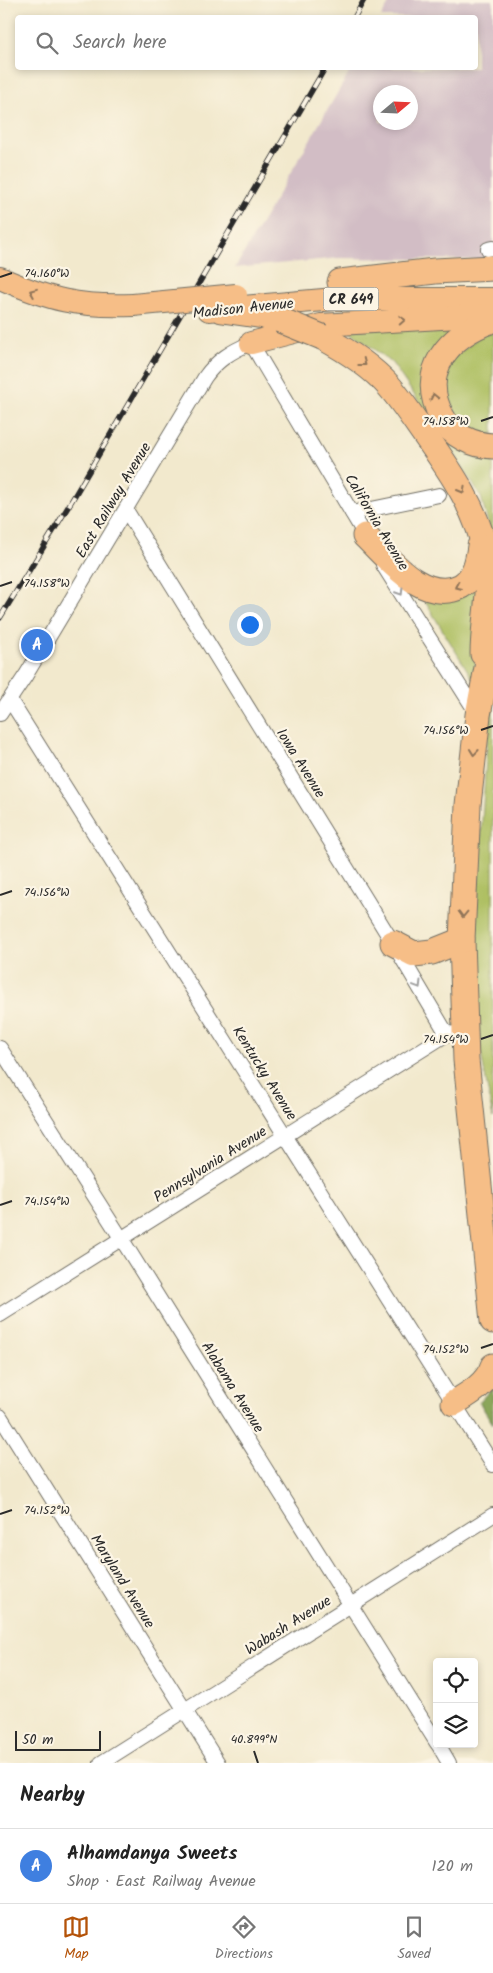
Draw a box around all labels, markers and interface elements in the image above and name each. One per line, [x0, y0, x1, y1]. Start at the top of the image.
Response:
search box [15, 15, 478, 70]
text: Search here [73, 28, 167, 58]
icon: search [33, 29, 61, 57]
north arrow [373, 85, 418, 130]
text: 74.160°W [25, 264, 69, 283]
one-way arrow [30, 288, 38, 298]
road number: CR 649 [324, 288, 378, 310]
street label: Madison Avenue [191, 292, 295, 326]
one-way arrow [398, 315, 406, 326]
one-way arrow [357, 357, 366, 365]
one-way arrow [429, 392, 440, 401]
text: 74.158°W [423, 412, 469, 431]
street label: East Railway Avenue [70, 438, 158, 563]
street label: California Avenue [338, 469, 415, 576]
one-way arrow [456, 485, 466, 494]
text: 74.158°W [24, 574, 70, 593]
one-way arrow [454, 579, 463, 590]
one-way arrow [394, 586, 403, 595]
your location [237, 612, 263, 638]
pin: A [21, 626, 53, 664]
text: 74.156°W [423, 721, 469, 740]
street label: Iowa Avenue [269, 724, 331, 803]
one-way arrow [469, 748, 480, 756]
text: 74.156°W [24, 883, 70, 902]
one-way arrow [457, 910, 468, 918]
one-way arrow [412, 979, 422, 988]
street label: Kentucky Avenue [225, 1022, 303, 1126]
text: 74.154°W [423, 1030, 469, 1049]
street label: Pennsylvania Avenue [149, 1120, 272, 1210]
text: 74.154°W [24, 1192, 70, 1211]
street label: Alabama Avenue [194, 1337, 270, 1438]
text: 74.152°W [423, 1340, 469, 1359]
text: 74.152°W [24, 1501, 70, 1520]
street label: Maryland Avenue [84, 1530, 161, 1634]
street label: Wabash Avenue [240, 1589, 337, 1662]
map controls [433, 1658, 478, 1748]
button: locate [433, 1658, 478, 1703]
button: layers [433, 1703, 478, 1748]
scale bar [15, 1728, 101, 1751]
text: 50 m [22, 1729, 53, 1751]
text: 40.899°N [231, 1730, 277, 1749]
text: Nearby [20, 1779, 85, 1812]
text: Alhamdanya Sweets [67, 1839, 237, 1869]
text: A [31, 1854, 41, 1879]
text: 120 m [432, 1854, 473, 1879]
text: Shop · East Railway Avenue [67, 1869, 256, 1894]
tab: Map [62, 1913, 90, 1965]
tab: Directions [215, 1913, 273, 1965]
tab: Saved [397, 1913, 431, 1965]

